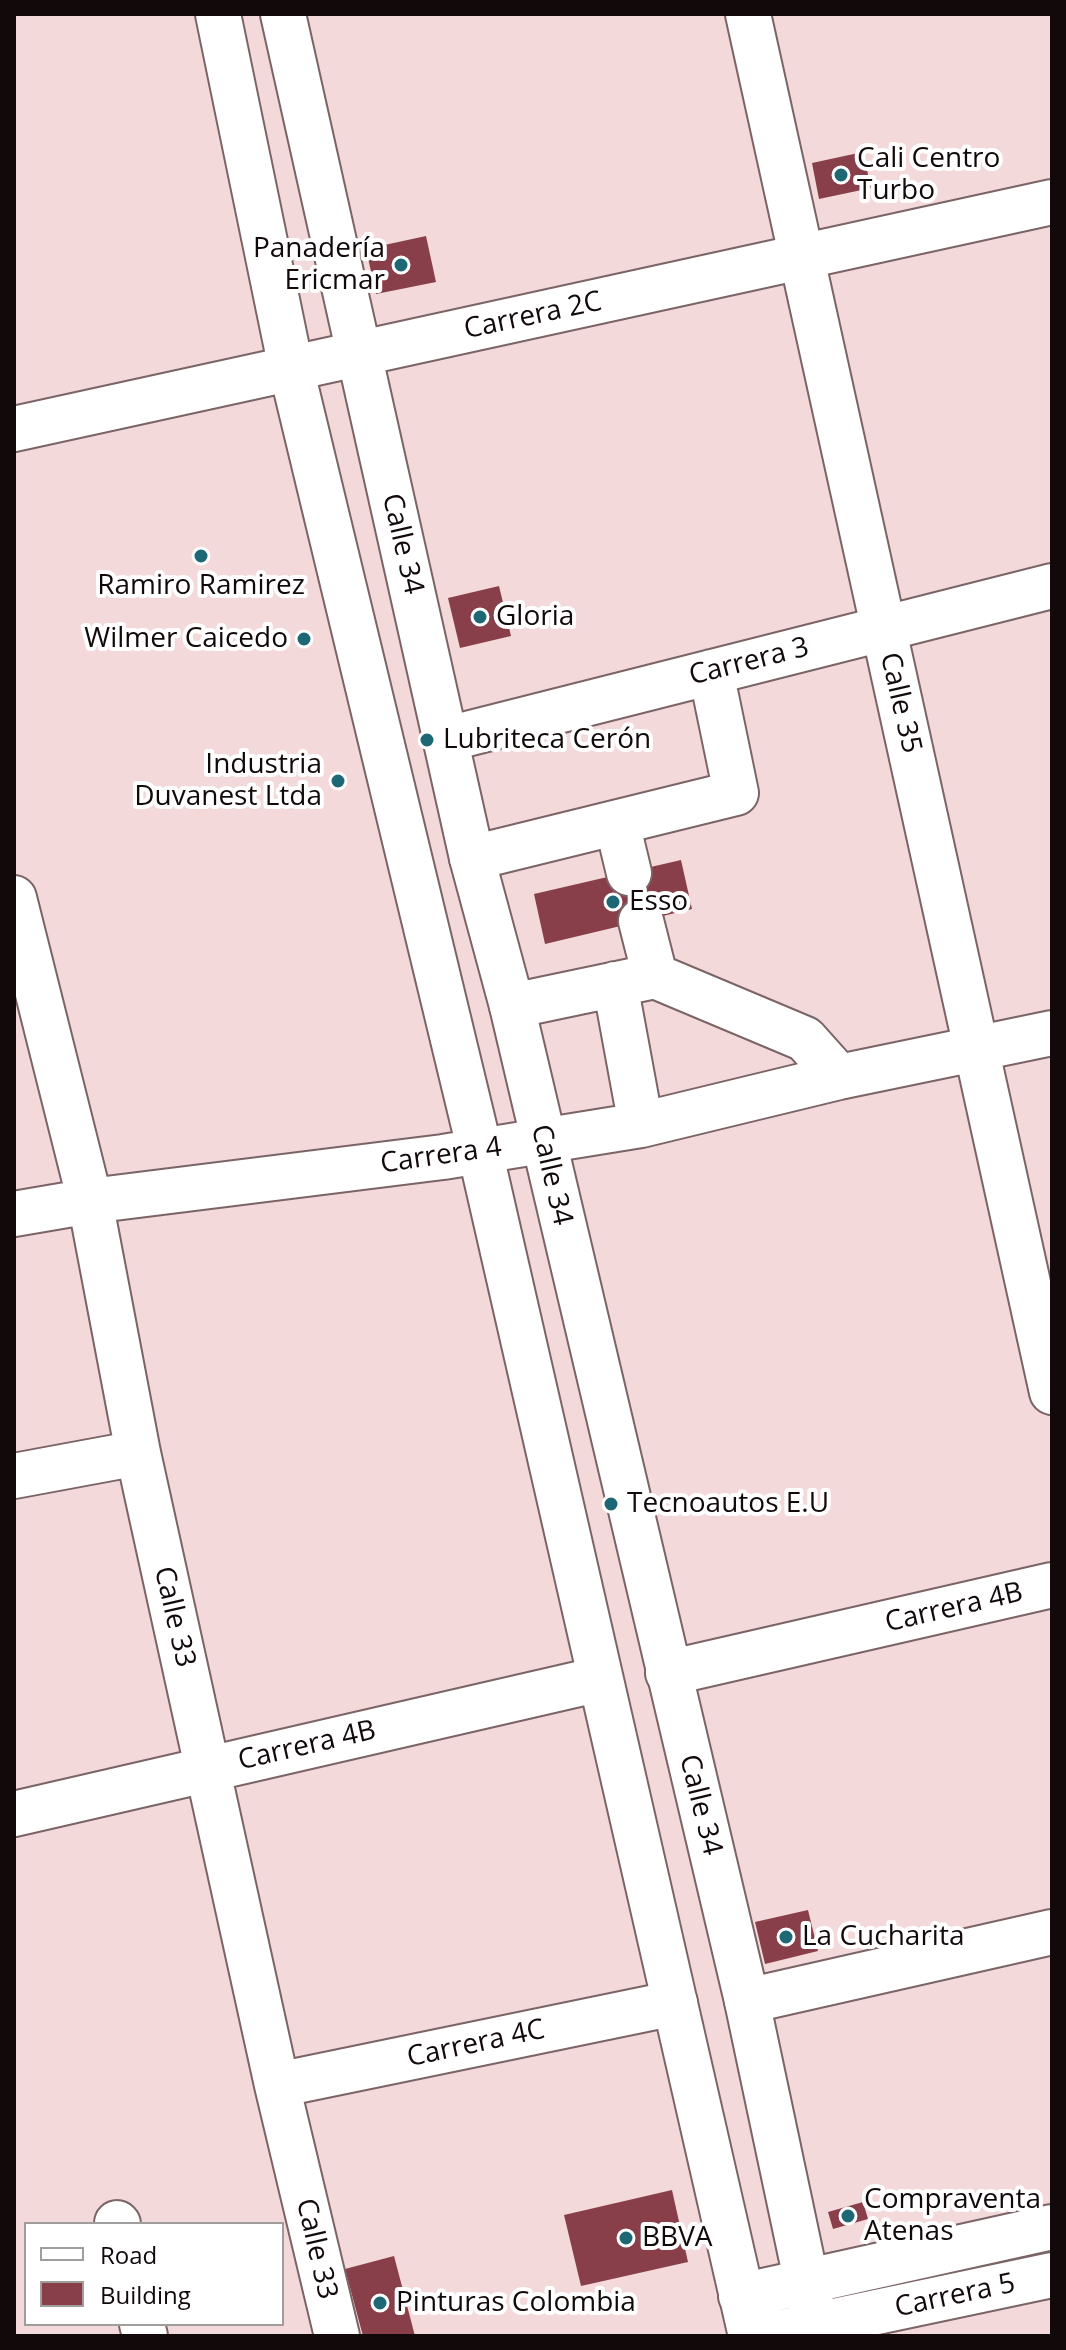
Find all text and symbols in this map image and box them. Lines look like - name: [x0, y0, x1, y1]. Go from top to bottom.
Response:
- place label: Cali Centro Turbo: [857, 142, 1000, 208]
- marker: Cali Centro Turbo: [832, 166, 850, 184]
- place label: Panadería Ericmar: [253, 232, 385, 298]
- marker: Panadería Ericmar: [392, 256, 410, 274]
- street label: Carrera 2C: [461, 285, 605, 347]
- street label: Calle 34: [374, 490, 430, 598]
- marker: Ramiro Ramirez: [192, 547, 210, 565]
- place label: Ramiro Ramirez: [97, 569, 305, 603]
- place label: Gloria: [496, 600, 574, 634]
- marker: Gloria: [471, 608, 489, 626]
- place label: Wilmer Caicedo: [84, 622, 288, 656]
- marker: Wilmer Caicedo: [295, 630, 313, 648]
- street label: Carrera 3: [686, 631, 812, 693]
- street label: Calle 35: [872, 649, 928, 757]
- place label: Lubriteca Cerón: [443, 723, 651, 757]
- marker: Lubriteca Cerón: [418, 731, 436, 749]
- place label: Industria Duvanest Ltda: [134, 748, 322, 814]
- marker: Industria Duvanest Ltda: [329, 772, 347, 790]
- place label: Esso: [629, 885, 688, 919]
- marker: Esso: [604, 893, 622, 911]
- street label: Calle 34: [523, 1121, 579, 1229]
- street label: Carrera 4: [378, 1131, 504, 1181]
- place label: Tecnoautos E.U: [627, 1487, 829, 1521]
- marker: Tecnoautos E.U: [602, 1495, 620, 1513]
- street label: Calle 33: [146, 1563, 202, 1671]
- street label: Carrera 4B: [882, 1576, 1026, 1640]
- street label: Carrera 4B: [235, 1714, 379, 1778]
- street label: Calle 34: [671, 1751, 729, 1859]
- place label: La Cucharita: [802, 1920, 964, 1954]
- marker: La Cucharita: [777, 1928, 795, 1946]
- street label: Carrera 4C: [404, 2013, 548, 2075]
- place label: Compraventa Atenas: [864, 2183, 1041, 2249]
- street label: Calle 33: [288, 2195, 344, 2303]
- marker: Compraventa Atenas: [839, 2207, 857, 2225]
- place label: BBVA: [642, 2221, 713, 2255]
- legend: [24, 2222, 284, 2326]
- marker: BBVA: [617, 2229, 635, 2247]
- text: Road: [100, 2238, 157, 2271]
- street label: Carrera 5: [892, 2267, 1018, 2325]
- text: Building: [100, 2278, 191, 2311]
- place label: Pinturas Colombia: [396, 2286, 636, 2320]
- marker: Pinturas Colombia: [371, 2294, 389, 2312]

